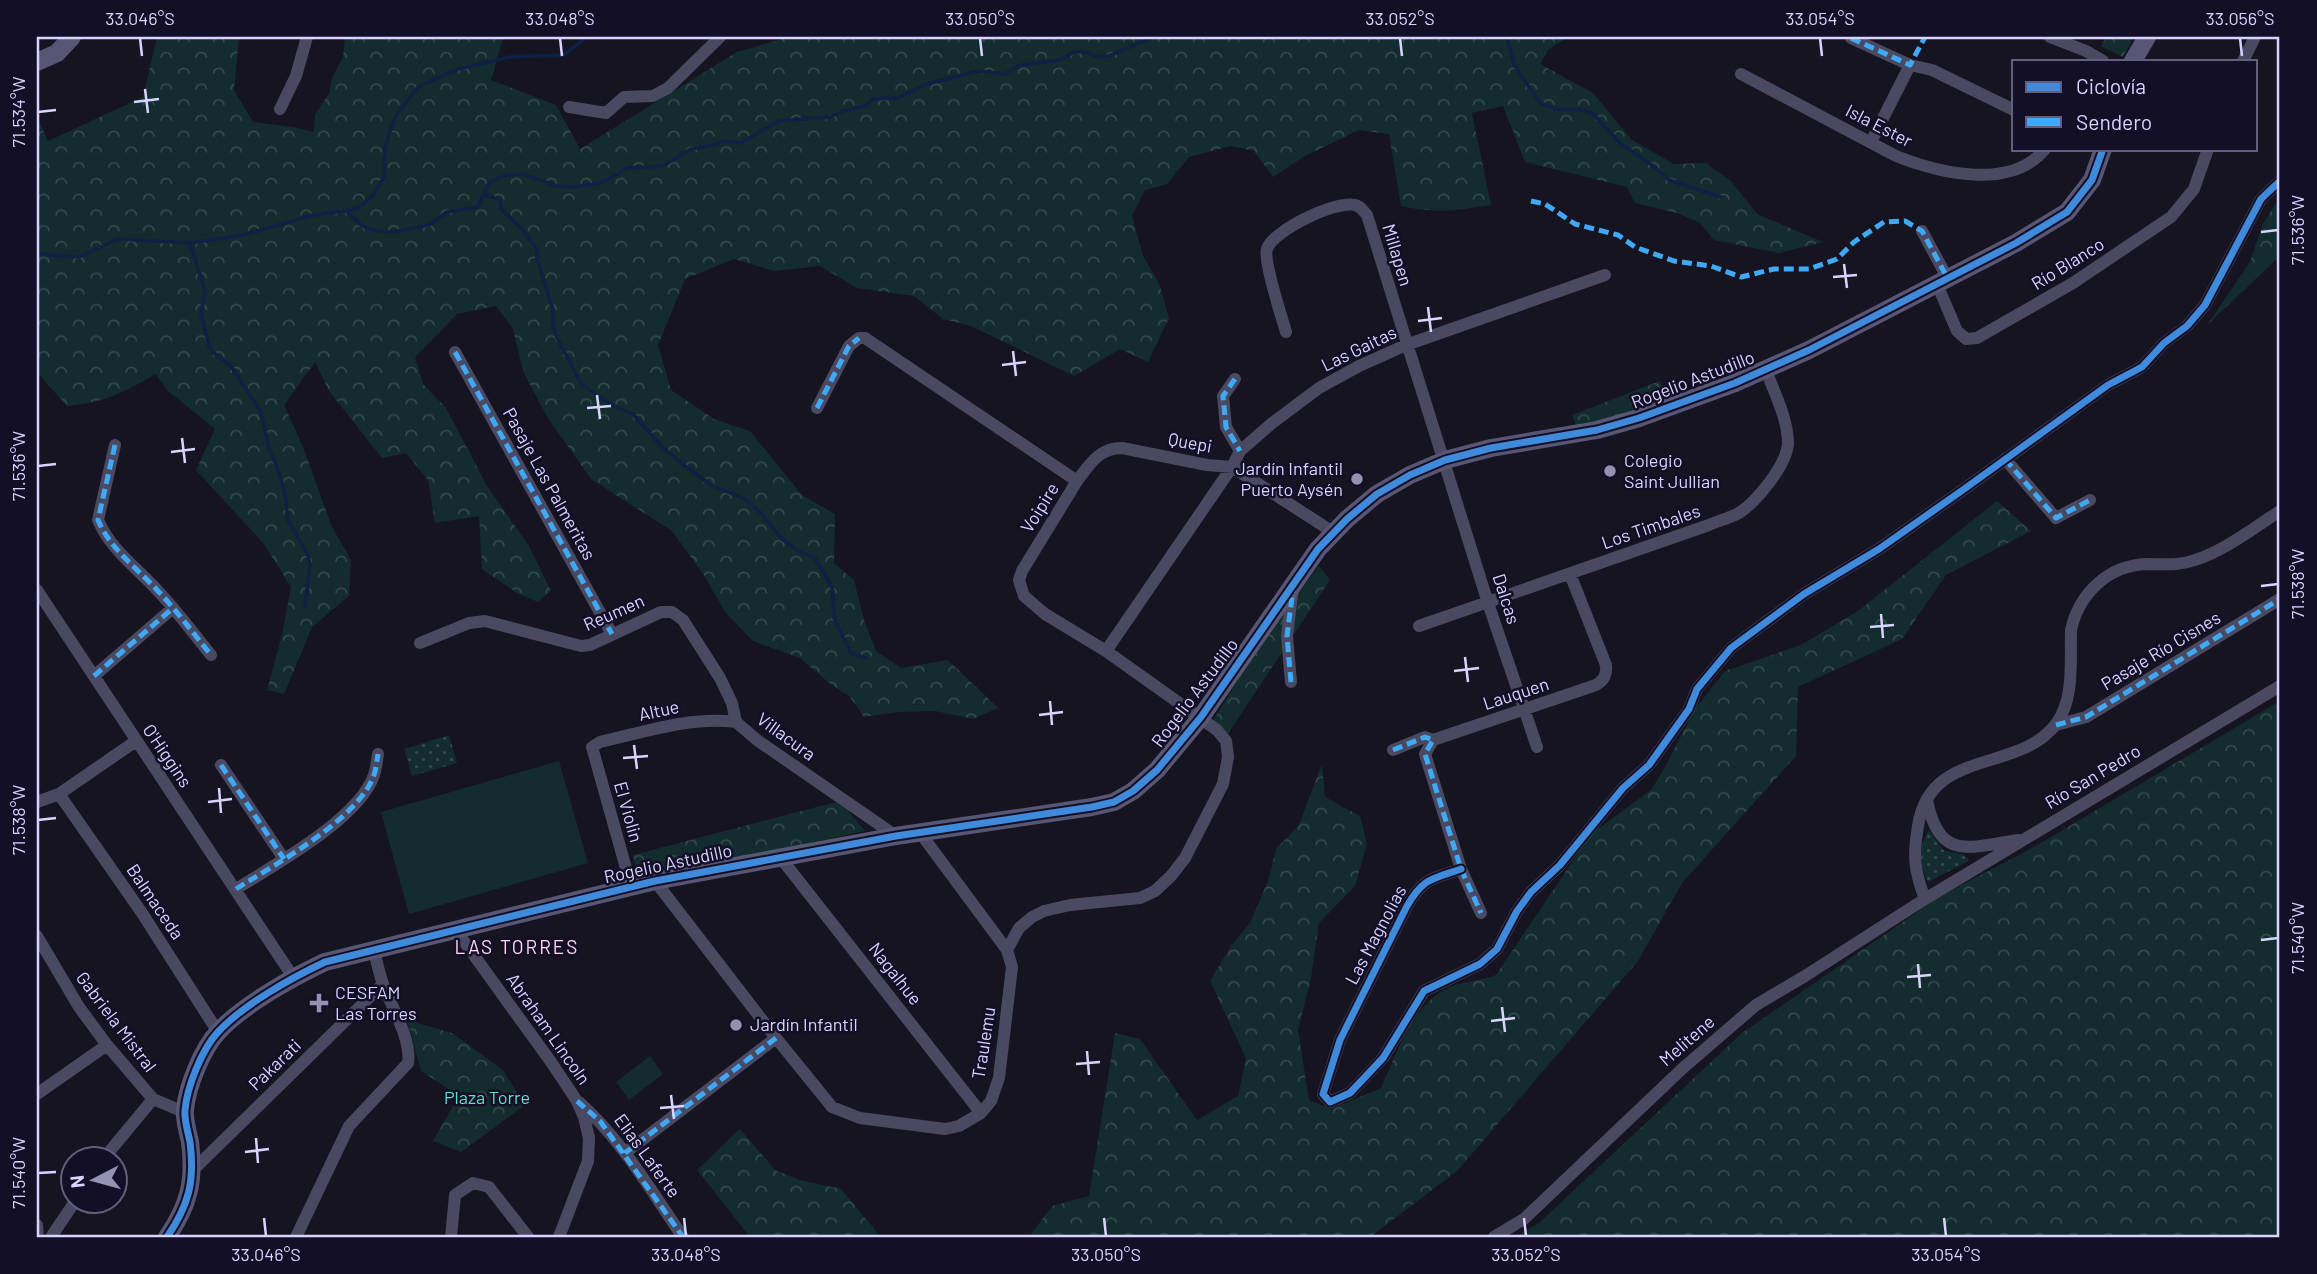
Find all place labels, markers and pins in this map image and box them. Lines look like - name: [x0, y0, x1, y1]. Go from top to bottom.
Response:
- place label: Colegio Saint Jullian: [1624, 449, 1720, 492]
- place label: Jardín Infantil Puerto Aysén: [1235, 457, 1343, 500]
- marker: Colegio Saint Jullian: [1602, 463, 1618, 479]
- marker: Jardín Infantil Puerto Aysén: [1349, 471, 1365, 487]
- place label: CESFAM Las Torres: [335, 981, 417, 1024]
- marker: CESFAM Las Torres: [309, 993, 329, 1013]
- place label: Jardín Infantil: [750, 1013, 858, 1035]
- marker: Jardín Infantil: [728, 1017, 744, 1033]

